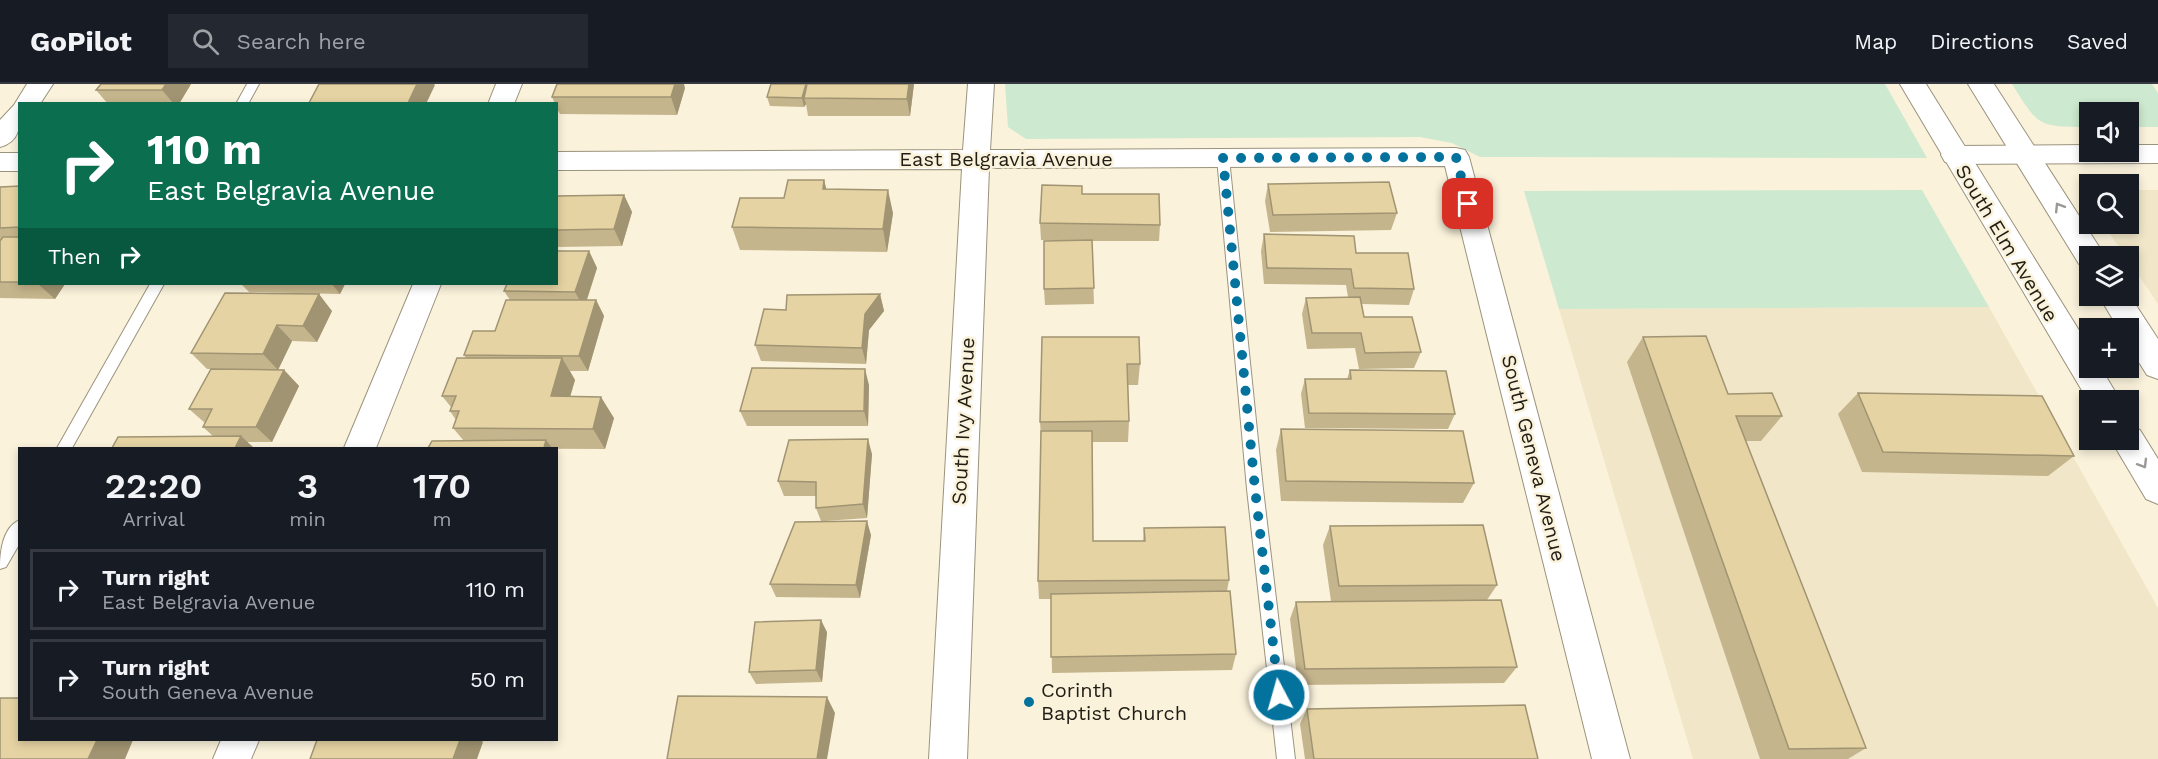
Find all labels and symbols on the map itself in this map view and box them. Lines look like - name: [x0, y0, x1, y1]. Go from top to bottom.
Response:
- street label: East Belgravia Avenue: [899, 147, 1113, 171]
- street label: South Elm Avenue: [1951, 160, 2063, 326]
- pin: [1442, 178, 1493, 229]
- one-way arrow: [2054, 203, 2066, 213]
- street label: South Ivy Avenue: [947, 337, 979, 505]
- street label: South Geneva Avenue: [1497, 352, 1571, 564]
- one-way arrow: [2135, 458, 2147, 468]
- position arrow: [1247, 663, 1311, 727]
- place label: Corinth Baptist Church: [1041, 678, 1187, 725]
- marker: Corinth Baptist Church: [1022, 695, 1036, 709]

